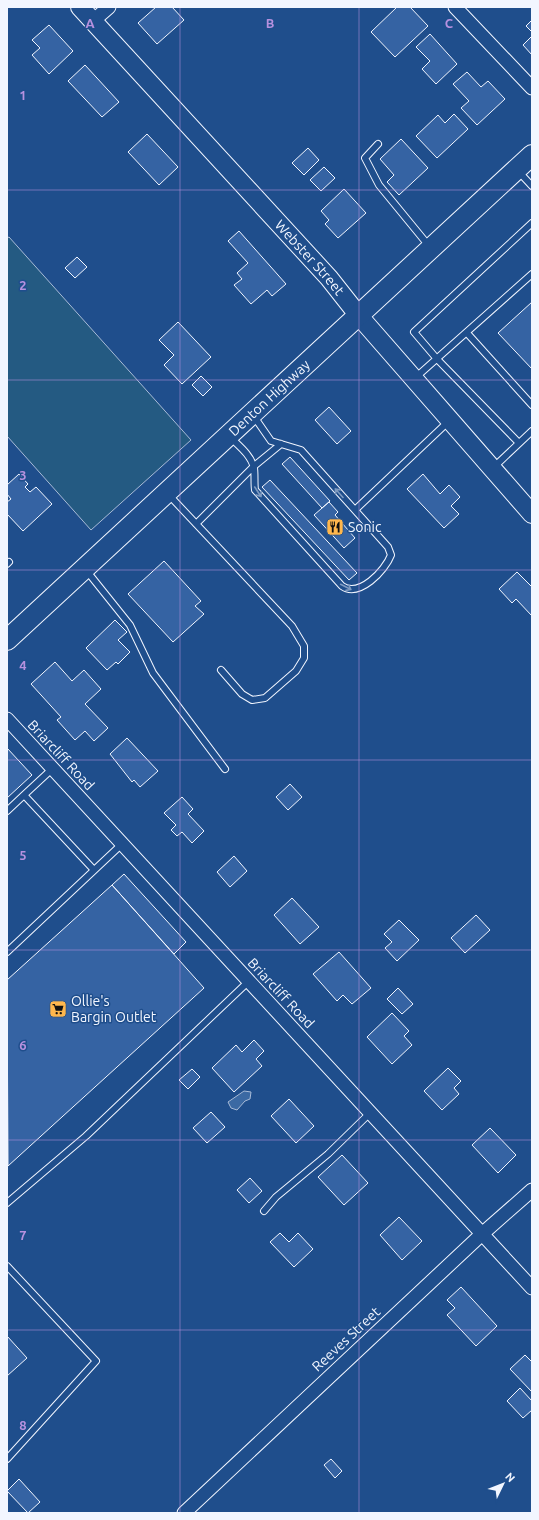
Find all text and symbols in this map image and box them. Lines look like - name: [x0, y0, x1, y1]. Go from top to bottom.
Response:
- text: A: [85, 16, 95, 30]
- text: B: [266, 16, 275, 30]
- text: C: [445, 16, 454, 30]
- text: 1: [19, 88, 27, 102]
- street label: Webster Street: [272, 217, 348, 299]
- text: 2: [19, 278, 27, 292]
- street label: Denton Highway: [225, 356, 313, 439]
- text: 3: [19, 468, 27, 482]
- one-way arrow: [254, 486, 262, 497]
- one-way arrow: [334, 488, 344, 498]
- restaurant icon: Sonic: [325, 517, 345, 537]
- place label: Sonic: [348, 519, 382, 535]
- one-way arrow: [340, 584, 352, 591]
- text: 4: [19, 658, 27, 672]
- street label: Briarcliff Road: [25, 717, 97, 793]
- text: 5: [19, 848, 27, 862]
- street label: Briarcliff Road: [245, 955, 317, 1031]
- place label: Ollie's Bargin Outlet: [71, 993, 157, 1025]
- supermarket icon: Ollie's Bargin Outlet: [48, 999, 68, 1019]
- text: 6: [19, 1038, 27, 1052]
- text: 7: [19, 1228, 27, 1242]
- street label: Reeves Street: [309, 1303, 384, 1375]
- text: 8: [19, 1418, 27, 1432]
- north arrow: [483, 1464, 523, 1504]
- text: N: [503, 1470, 518, 1484]

